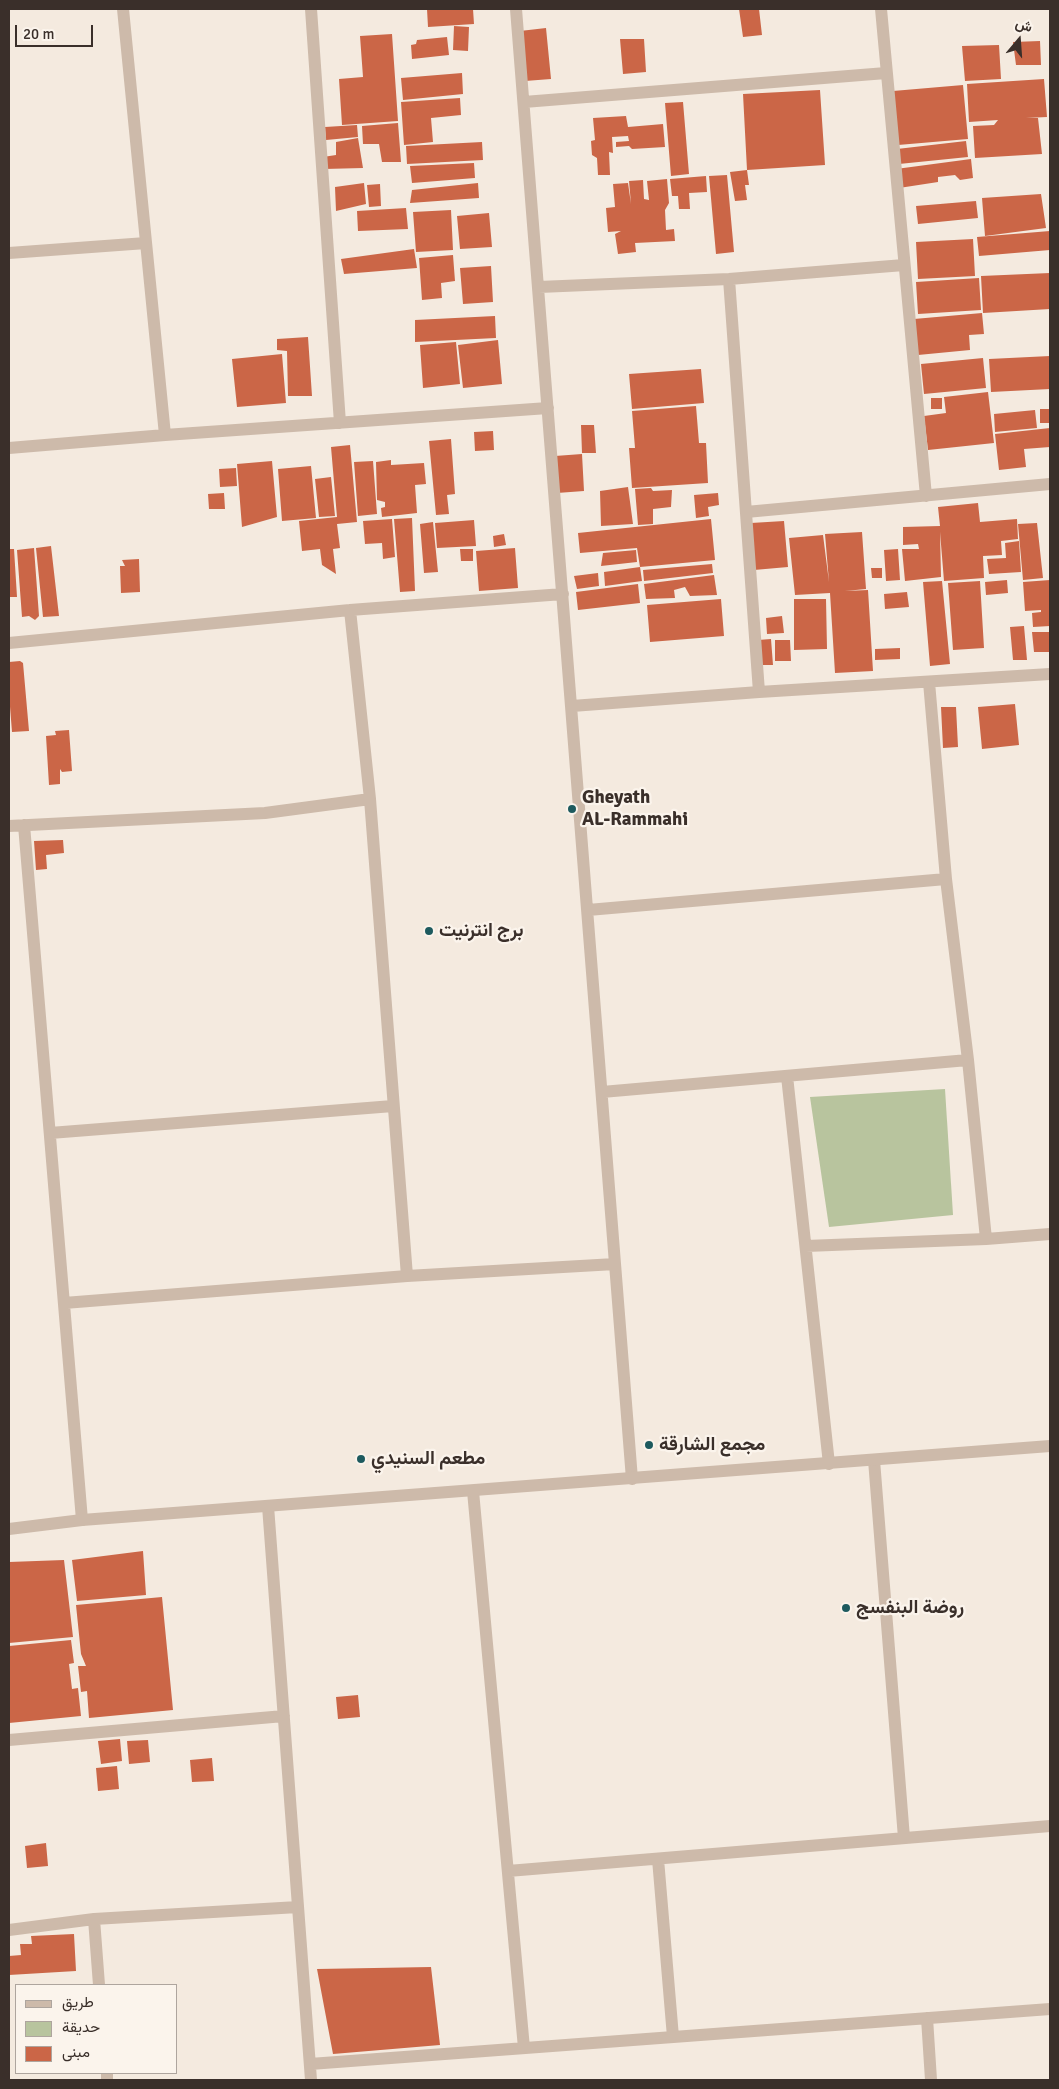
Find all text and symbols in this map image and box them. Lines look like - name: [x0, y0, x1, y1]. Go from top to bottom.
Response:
- scale bar: [18, 15, 95, 47]
- north arrow: [994, 15, 1044, 65]
- text: ش: [1013, 15, 1034, 36]
- text: 20 m: [23, 25, 54, 43]
- place label: Gheyath AL-Rammahi: [582, 787, 688, 831]
- marker: Gheyath AL-Rammahi: [566, 803, 578, 815]
- place label: برج انترنيت: [439, 920, 523, 942]
- marker: برج انترنيت: [423, 925, 435, 937]
- place label: مجمع الشارقة: [659, 1434, 765, 1456]
- marker: مجمع الشارقة: [643, 1439, 655, 1451]
- place label: مطعم السنيدي: [371, 1448, 485, 1470]
- marker: مطعم السنيدي: [355, 1453, 367, 1465]
- place label: روضة البنفسج: [856, 1597, 964, 1619]
- marker: روضة البنفسج: [840, 1602, 852, 1614]
- legend: [15, 1984, 178, 2074]
- text: طريق: [62, 1993, 94, 2011]
- text: حديقة: [62, 2018, 100, 2036]
- text: مبنى: [62, 2043, 90, 2061]

